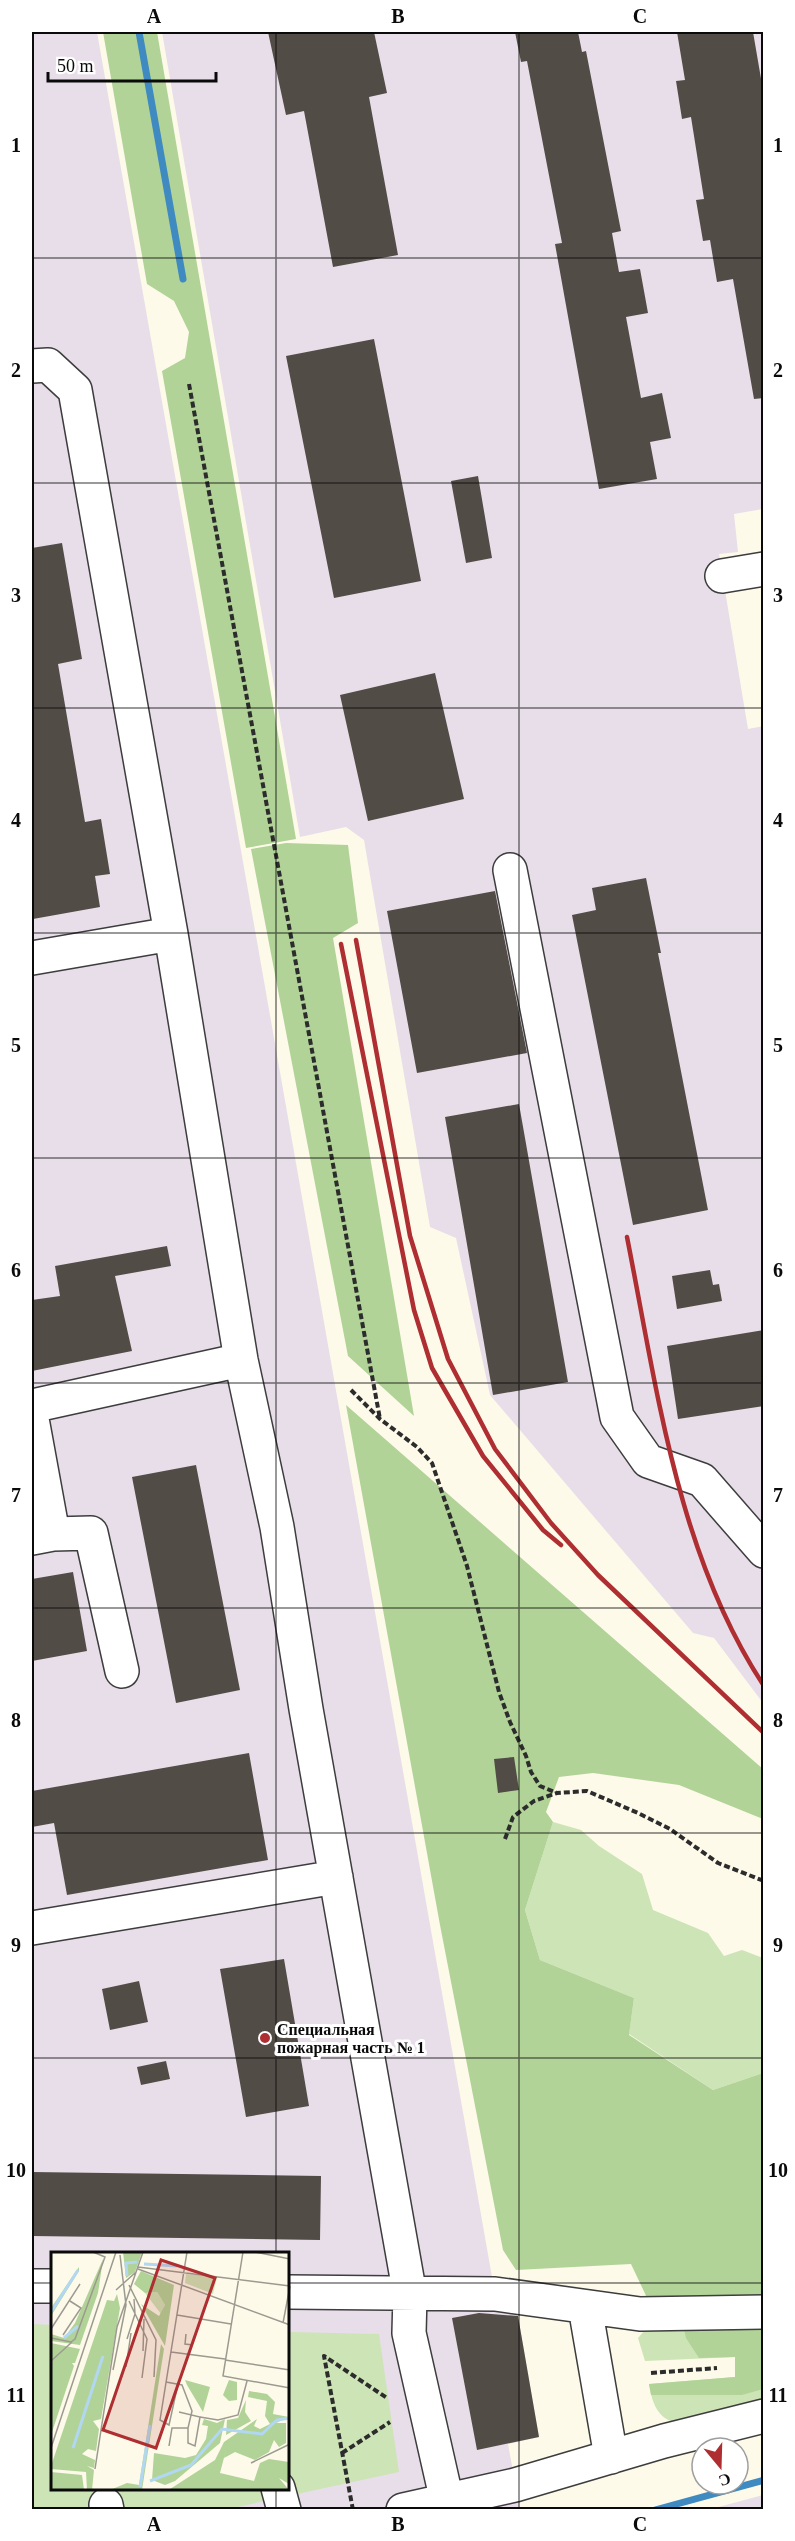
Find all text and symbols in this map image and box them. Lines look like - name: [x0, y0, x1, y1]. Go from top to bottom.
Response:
- text: A: [147, 5, 162, 27]
- text: B: [391, 5, 405, 27]
- text: C: [633, 5, 647, 27]
- scale bar: [48, 45, 216, 83]
- text: 50 m: [57, 56, 94, 76]
- text: 1: [11, 134, 21, 156]
- text: 1: [773, 134, 783, 156]
- text: 2: [11, 359, 21, 381]
- text: 2: [773, 359, 783, 381]
- text: 3: [11, 584, 21, 606]
- text: 3: [773, 584, 783, 606]
- text: 4: [11, 809, 21, 831]
- text: 4: [773, 809, 783, 831]
- text: 5: [11, 1034, 21, 1056]
- text: 5: [773, 1034, 783, 1056]
- text: 6: [11, 1259, 21, 1281]
- text: 6: [773, 1259, 783, 1281]
- text: 7: [11, 1484, 21, 1506]
- text: 7: [773, 1484, 783, 1506]
- text: 8: [11, 1709, 21, 1731]
- text: 8: [773, 1709, 783, 1731]
- text: 9: [11, 1934, 21, 1956]
- text: 9: [773, 1934, 783, 1956]
- place label: Специальная пожарная часть № 1: [277, 2021, 425, 2057]
- marker: Специальная пожарная часть № 1: [258, 2031, 272, 2045]
- text: 10: [6, 2159, 26, 2181]
- text: 10: [768, 2159, 788, 2181]
- inset map: [51, 2252, 290, 2490]
- text: 11: [7, 2384, 25, 2406]
- text: 11: [769, 2384, 787, 2406]
- north arrow: [690, 2436, 750, 2496]
- text: С: [716, 2470, 733, 2490]
- text: A: [147, 2513, 162, 2535]
- text: B: [391, 2513, 405, 2535]
- text: C: [633, 2513, 647, 2535]

